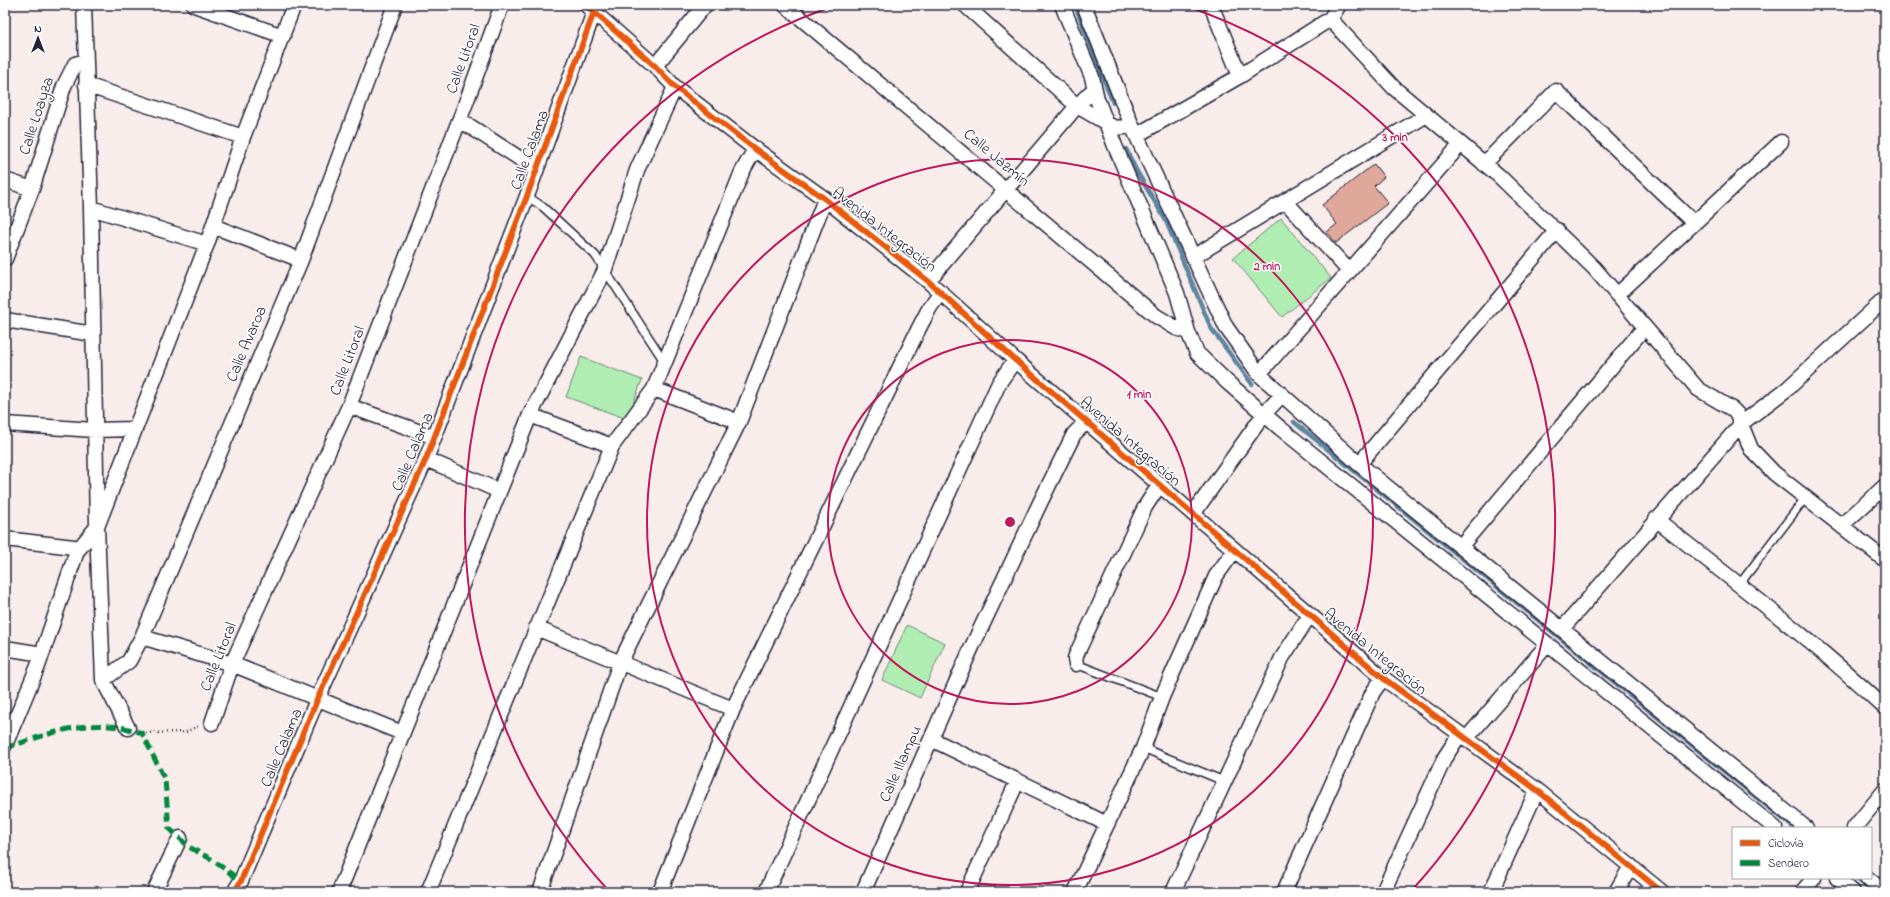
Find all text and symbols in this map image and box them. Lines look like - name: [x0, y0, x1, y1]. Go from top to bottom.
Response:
- north arrow: [18, 18, 58, 58]
- street label: Calle Litoral: [440, 20, 488, 97]
- text: N: [34, 21, 42, 37]
- street label: Calle Loayza: [13, 74, 61, 158]
- street label: Calle Calama: [504, 107, 556, 193]
- street label: Calle Jazmín: [958, 123, 1035, 193]
- text: 3 min: [1381, 129, 1408, 147]
- street label: Avenida Integración: [826, 181, 942, 279]
- text: 2 min: [1253, 258, 1280, 276]
- street label: Calle Avaroa: [220, 302, 274, 386]
- street label: Calle Litoral: [324, 322, 372, 399]
- text: 1 min: [1127, 386, 1151, 404]
- street label: Avenida Integración: [1074, 391, 1186, 493]
- street label: Calle Calama: [386, 409, 440, 495]
- centre of rings: [1003, 515, 1017, 529]
- street label: Avenida Integración: [1318, 603, 1432, 701]
- street label: Calle Litoral: [194, 618, 244, 695]
- street label: Calle Calama: [255, 705, 309, 791]
- street label: Calle Illampu: [873, 722, 929, 806]
- legend: [1732, 827, 1872, 879]
- text: Ciclovía: [1768, 835, 1804, 853]
- text: Sendero: [1768, 855, 1809, 873]

